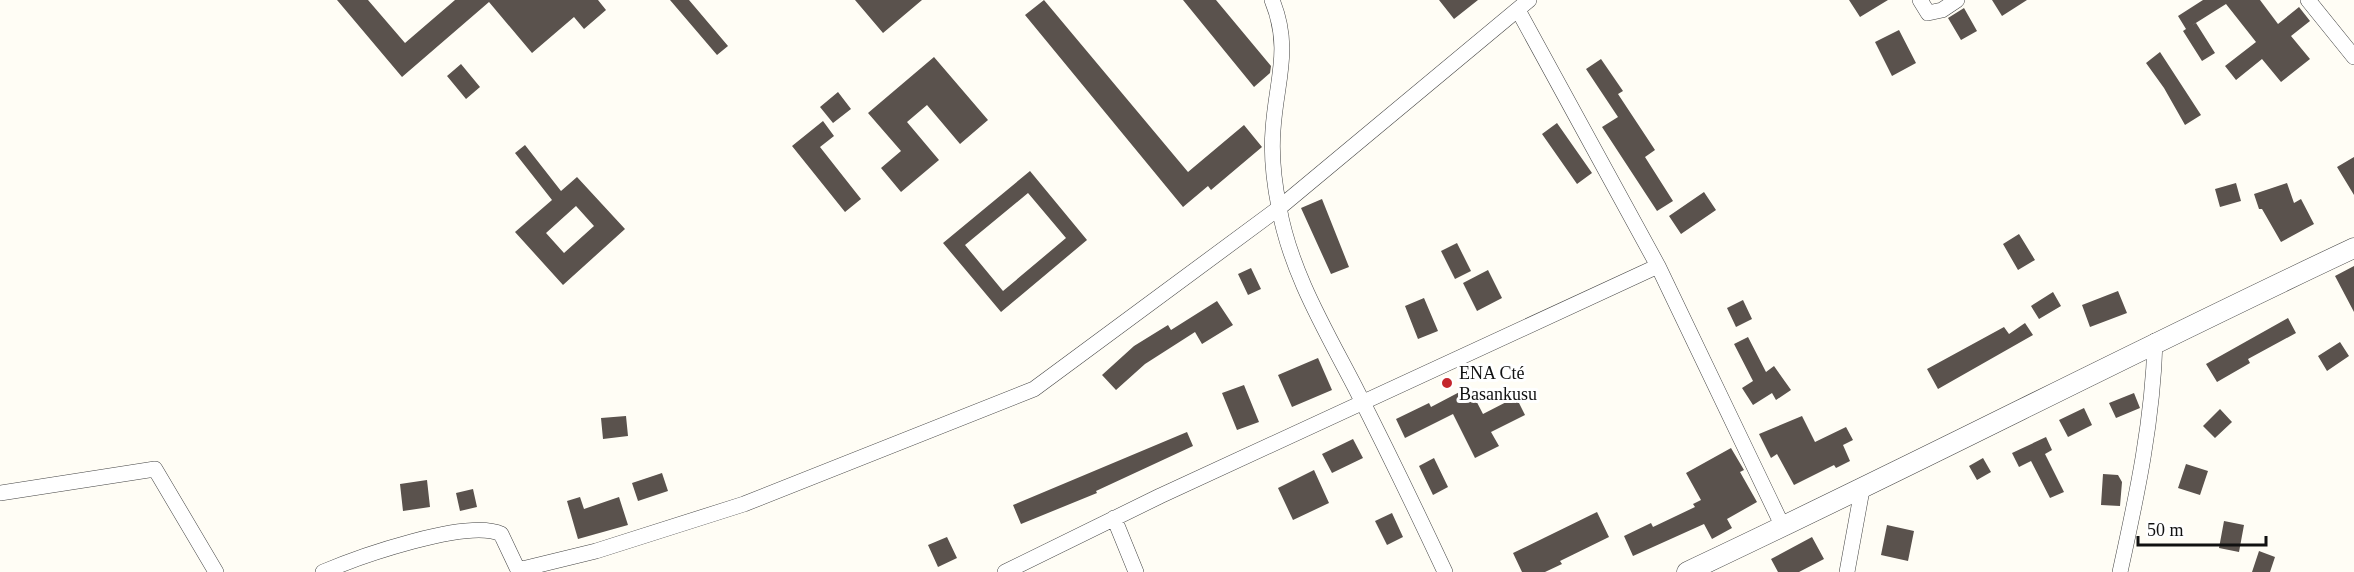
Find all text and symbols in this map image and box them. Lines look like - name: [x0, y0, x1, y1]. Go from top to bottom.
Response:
- place label: ENA Cté Basankusu: [1459, 363, 1537, 404]
- marker: ENA Cté Basankusu: [1440, 376, 1454, 390]
- scale bar: [2138, 509, 2266, 547]
- text: 50 m: [2147, 520, 2184, 540]

